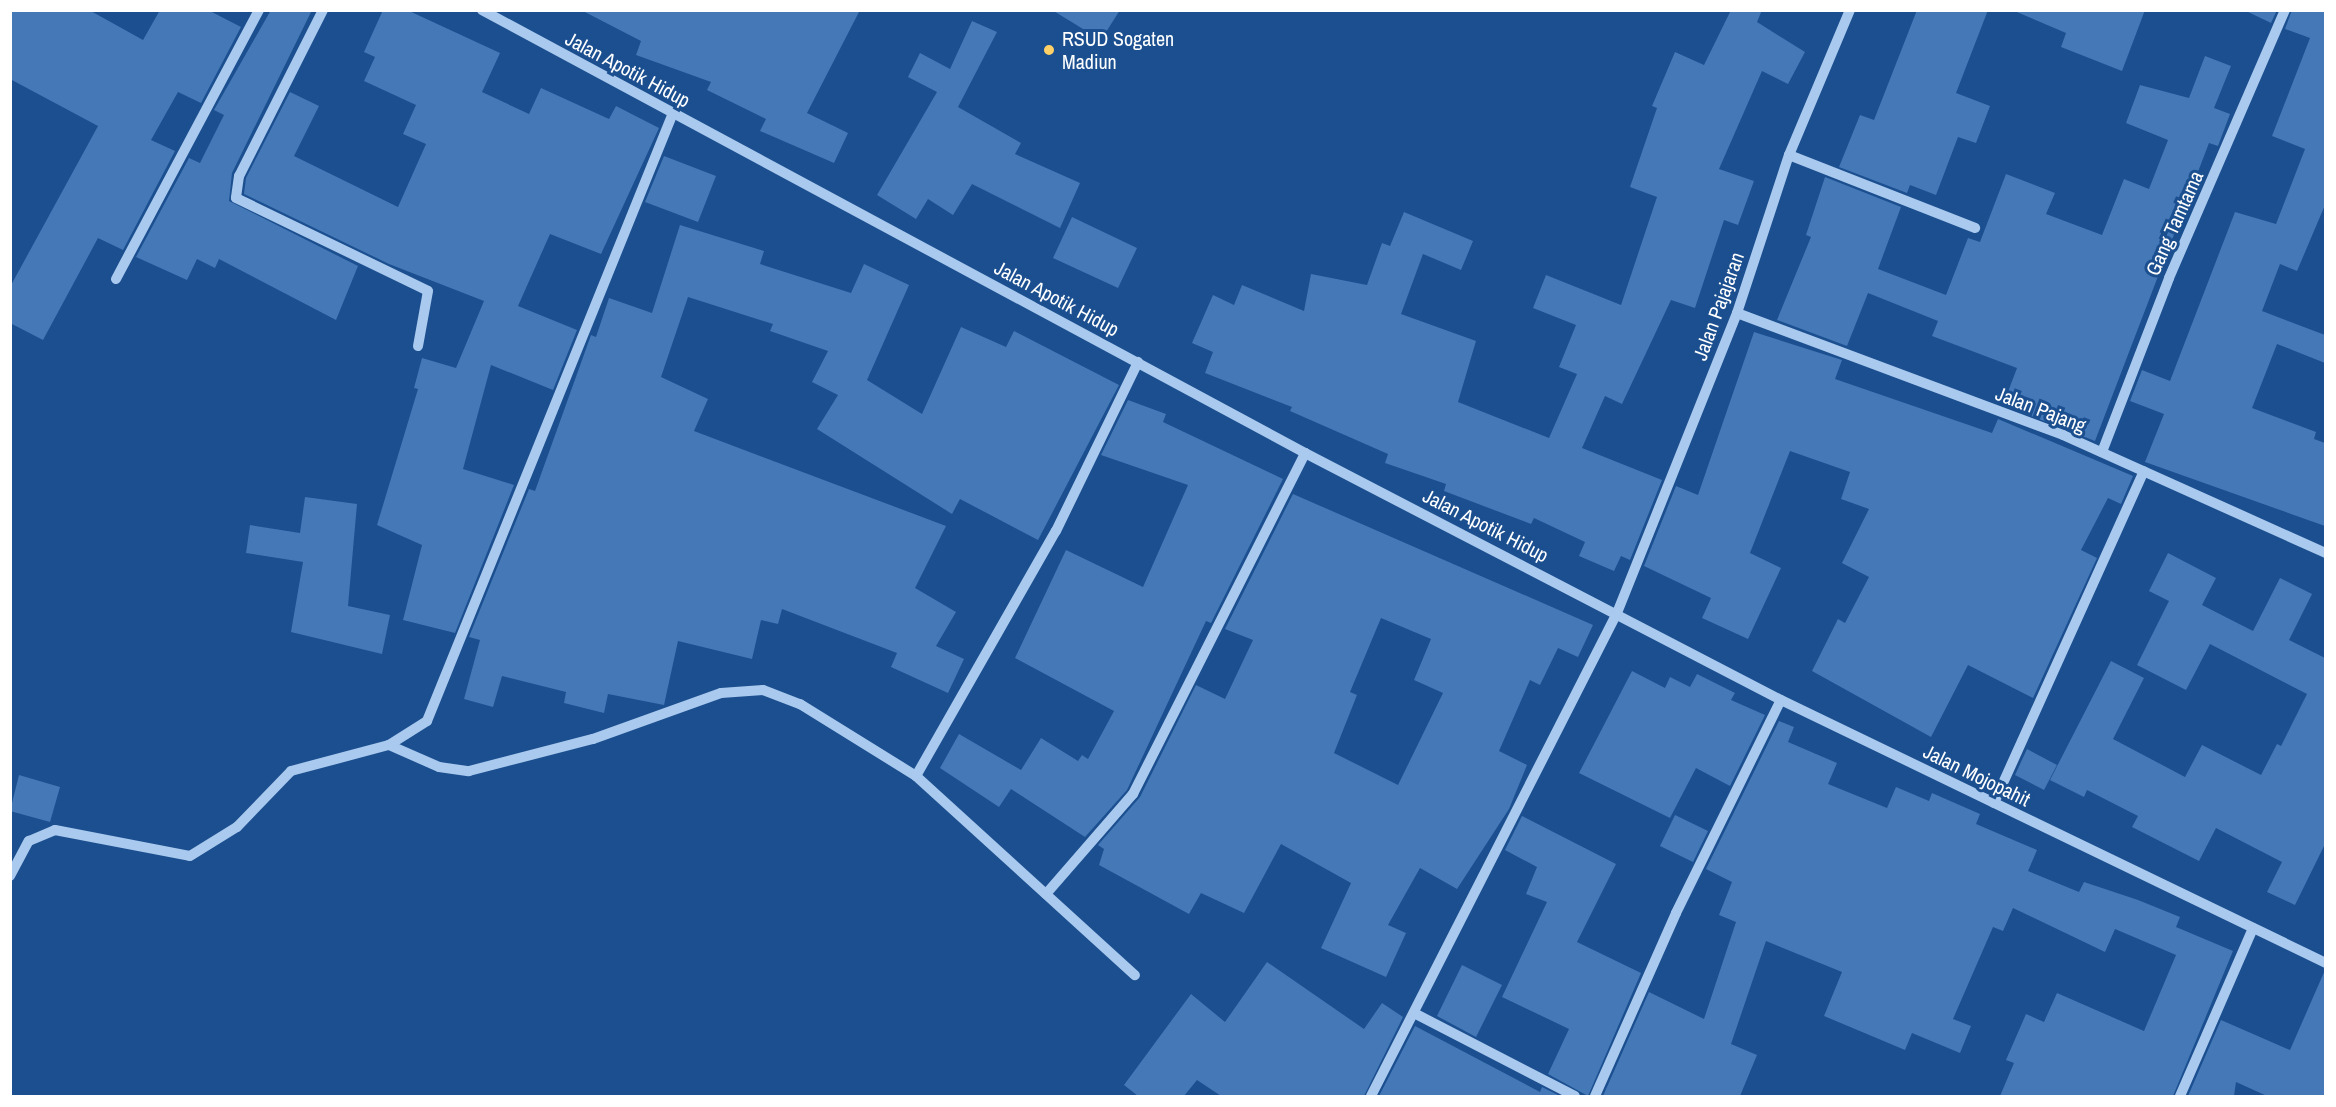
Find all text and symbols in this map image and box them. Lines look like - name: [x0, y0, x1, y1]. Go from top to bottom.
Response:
- street label: Jalan Apotik Hidup: [561, 26, 695, 112]
- place label: RSUD Sogaten Madiun: [1062, 27, 1174, 74]
- marker: RSUD Sogaten Madiun: [1040, 41, 1058, 59]
- street label: Gang Tamtama: [2140, 167, 2208, 279]
- street label: Jalan Pajajaran: [1687, 249, 1749, 363]
- street label: Jalan Apotik Hidup: [990, 255, 1124, 341]
- street label: Jalan Pajang: [1992, 381, 2090, 437]
- street label: Jalan Apotik Hidup: [1419, 483, 1553, 567]
- street label: Jalan Mojopahit: [1920, 739, 2034, 811]

